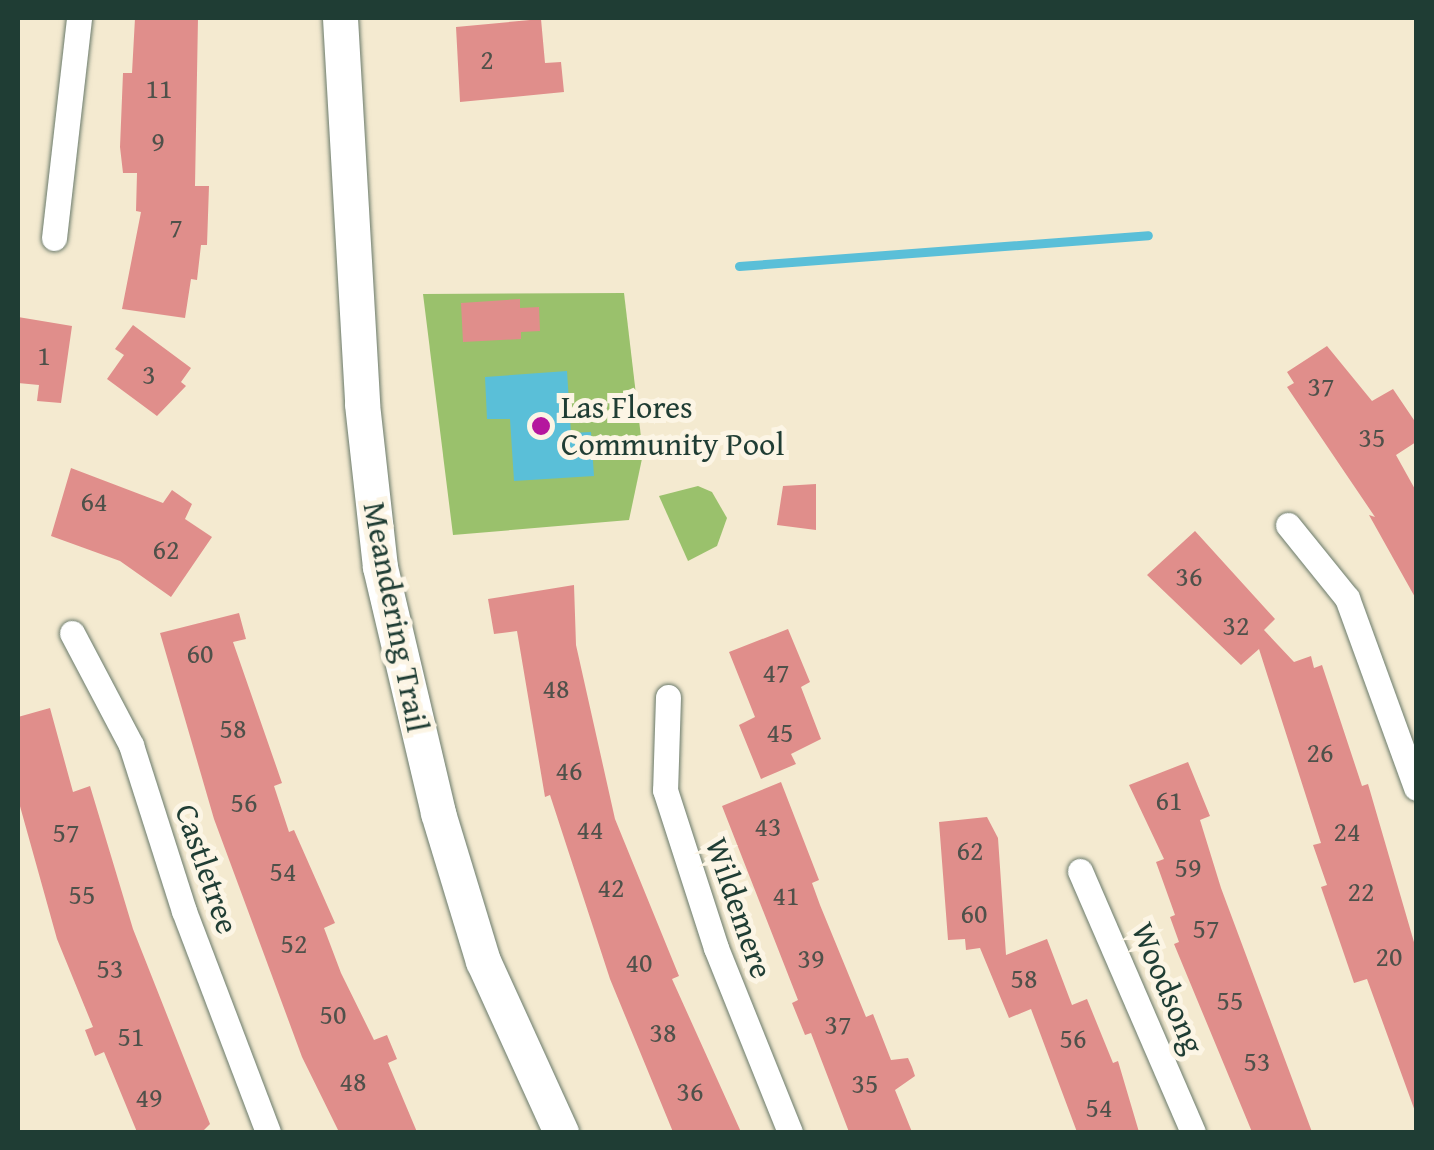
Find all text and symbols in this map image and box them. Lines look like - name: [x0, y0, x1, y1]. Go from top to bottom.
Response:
- house number: 2: [480, 42, 494, 76]
- house number: 11: [146, 71, 172, 105]
- house number: 9: [151, 124, 165, 158]
- house number: 7: [169, 210, 183, 244]
- house number: 1: [37, 338, 51, 372]
- house number: 3: [142, 357, 156, 391]
- house number: 37: [1308, 369, 1334, 403]
- place label: Las Flores Community Pool: [561, 389, 784, 464]
- marker: Las Flores Community Pool: [530, 415, 552, 437]
- house number: 35: [1359, 420, 1385, 454]
- house number: 64: [81, 484, 107, 518]
- street label: Meandering Trail: [355, 499, 437, 735]
- house number: 62: [153, 532, 179, 566]
- house number: 36: [1176, 559, 1202, 593]
- house number: 32: [1223, 608, 1249, 642]
- house number: 60: [187, 636, 213, 670]
- house number: 47: [763, 655, 789, 689]
- house number: 48: [543, 671, 569, 705]
- house number: 58: [220, 711, 246, 745]
- house number: 45: [767, 715, 793, 749]
- house number: 26: [1307, 735, 1333, 769]
- house number: 46: [556, 753, 582, 787]
- house number: 61: [1156, 783, 1182, 817]
- house number: 56: [231, 785, 257, 819]
- street label: Castletree: [167, 799, 247, 939]
- house number: 43: [755, 809, 781, 843]
- house number: 44: [577, 812, 603, 846]
- house number: 24: [1334, 814, 1360, 848]
- house number: 57: [53, 815, 79, 849]
- street label: Wildemere: [697, 833, 781, 983]
- house number: 62: [957, 833, 983, 867]
- house number: 59: [1175, 850, 1201, 884]
- house number: 54: [270, 854, 296, 888]
- house number: 42: [598, 870, 624, 904]
- house number: 22: [1348, 874, 1374, 908]
- house number: 55: [69, 877, 95, 911]
- house number: 41: [773, 878, 799, 912]
- house number: 60: [961, 896, 987, 930]
- house number: 57: [1193, 911, 1219, 945]
- street label: Woodsong: [1123, 917, 1213, 1059]
- house number: 52: [281, 926, 307, 960]
- house number: 20: [1376, 939, 1402, 973]
- house number: 39: [798, 941, 824, 975]
- house number: 40: [626, 945, 652, 979]
- house number: 53: [97, 951, 123, 985]
- house number: 58: [1011, 961, 1037, 995]
- house number: 55: [1217, 983, 1243, 1017]
- house number: 50: [320, 997, 346, 1031]
- house number: 37: [825, 1007, 851, 1041]
- house number: 38: [650, 1015, 676, 1049]
- house number: 51: [118, 1019, 144, 1053]
- house number: 56: [1060, 1021, 1086, 1055]
- house number: 53: [1244, 1044, 1270, 1078]
- house number: 48: [340, 1064, 366, 1098]
- house number: 35: [852, 1066, 878, 1100]
- house number: 36: [677, 1074, 703, 1108]
- house number: 49: [136, 1080, 162, 1114]
- house number: 54: [1086, 1090, 1112, 1124]

